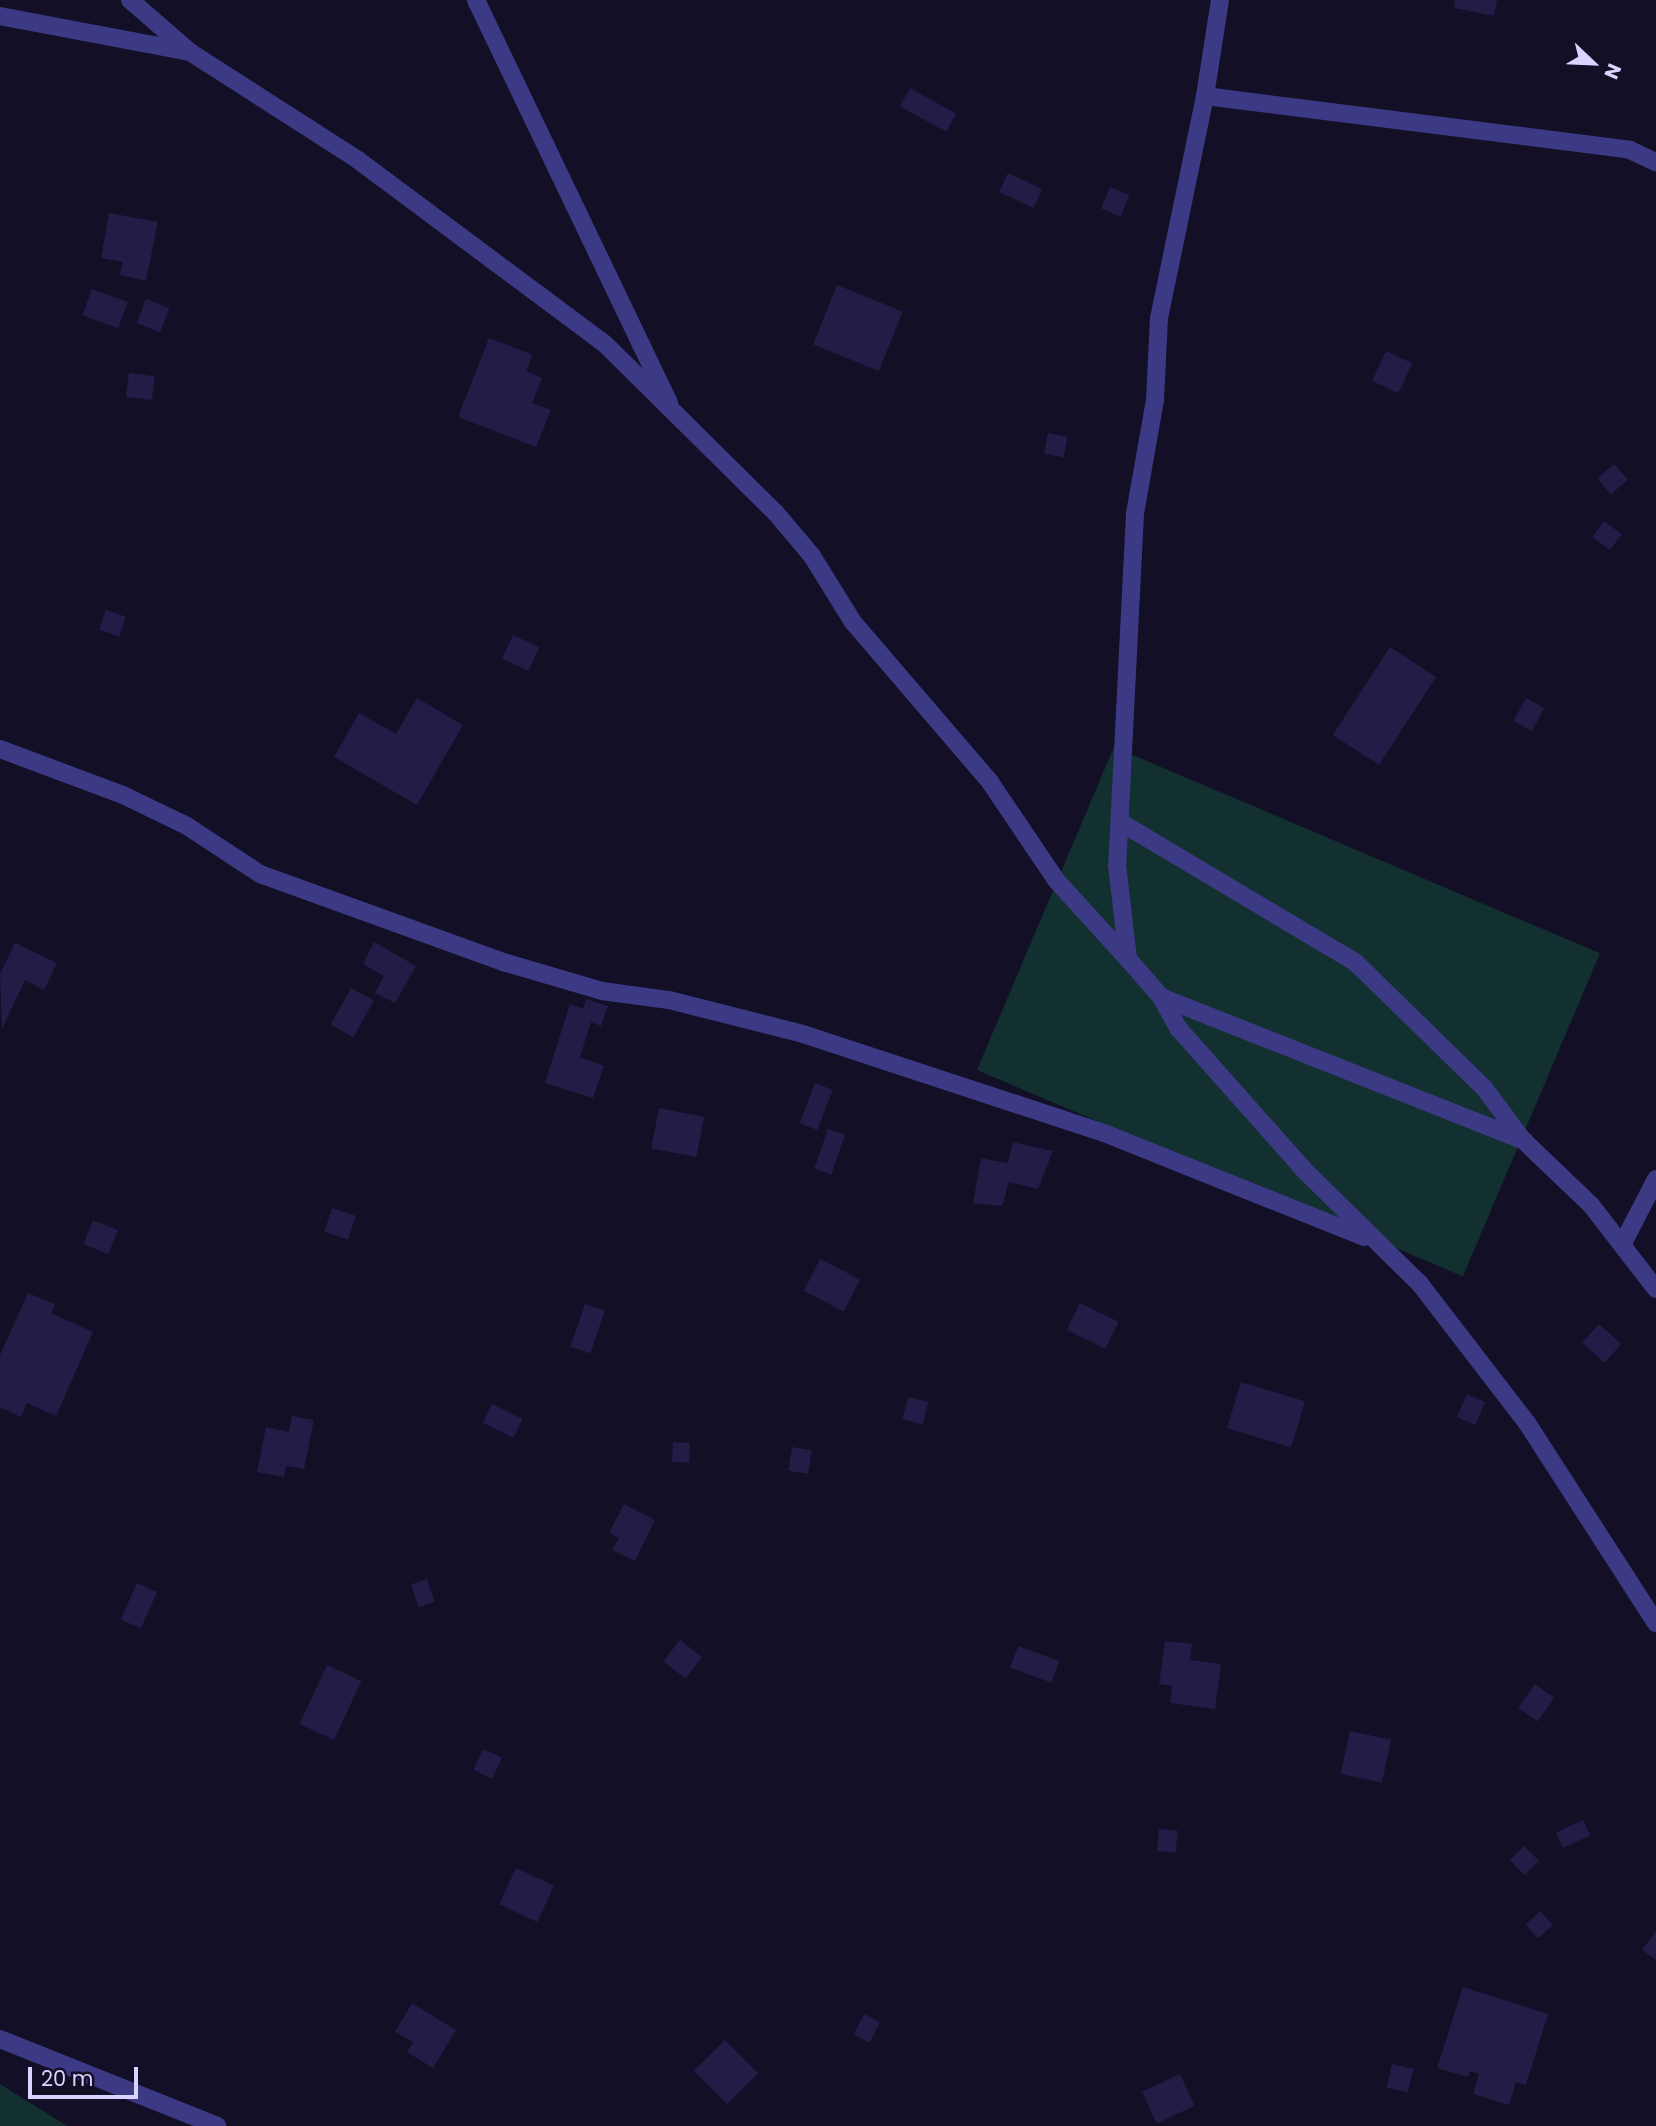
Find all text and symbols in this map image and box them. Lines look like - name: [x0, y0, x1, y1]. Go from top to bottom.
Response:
- north arrow: [1558, 28, 1628, 98]
- text: N: [1598, 60, 1628, 83]
- scale bar: [32, 2052, 142, 2096]
- text: 20 m: [41, 2064, 94, 2093]

